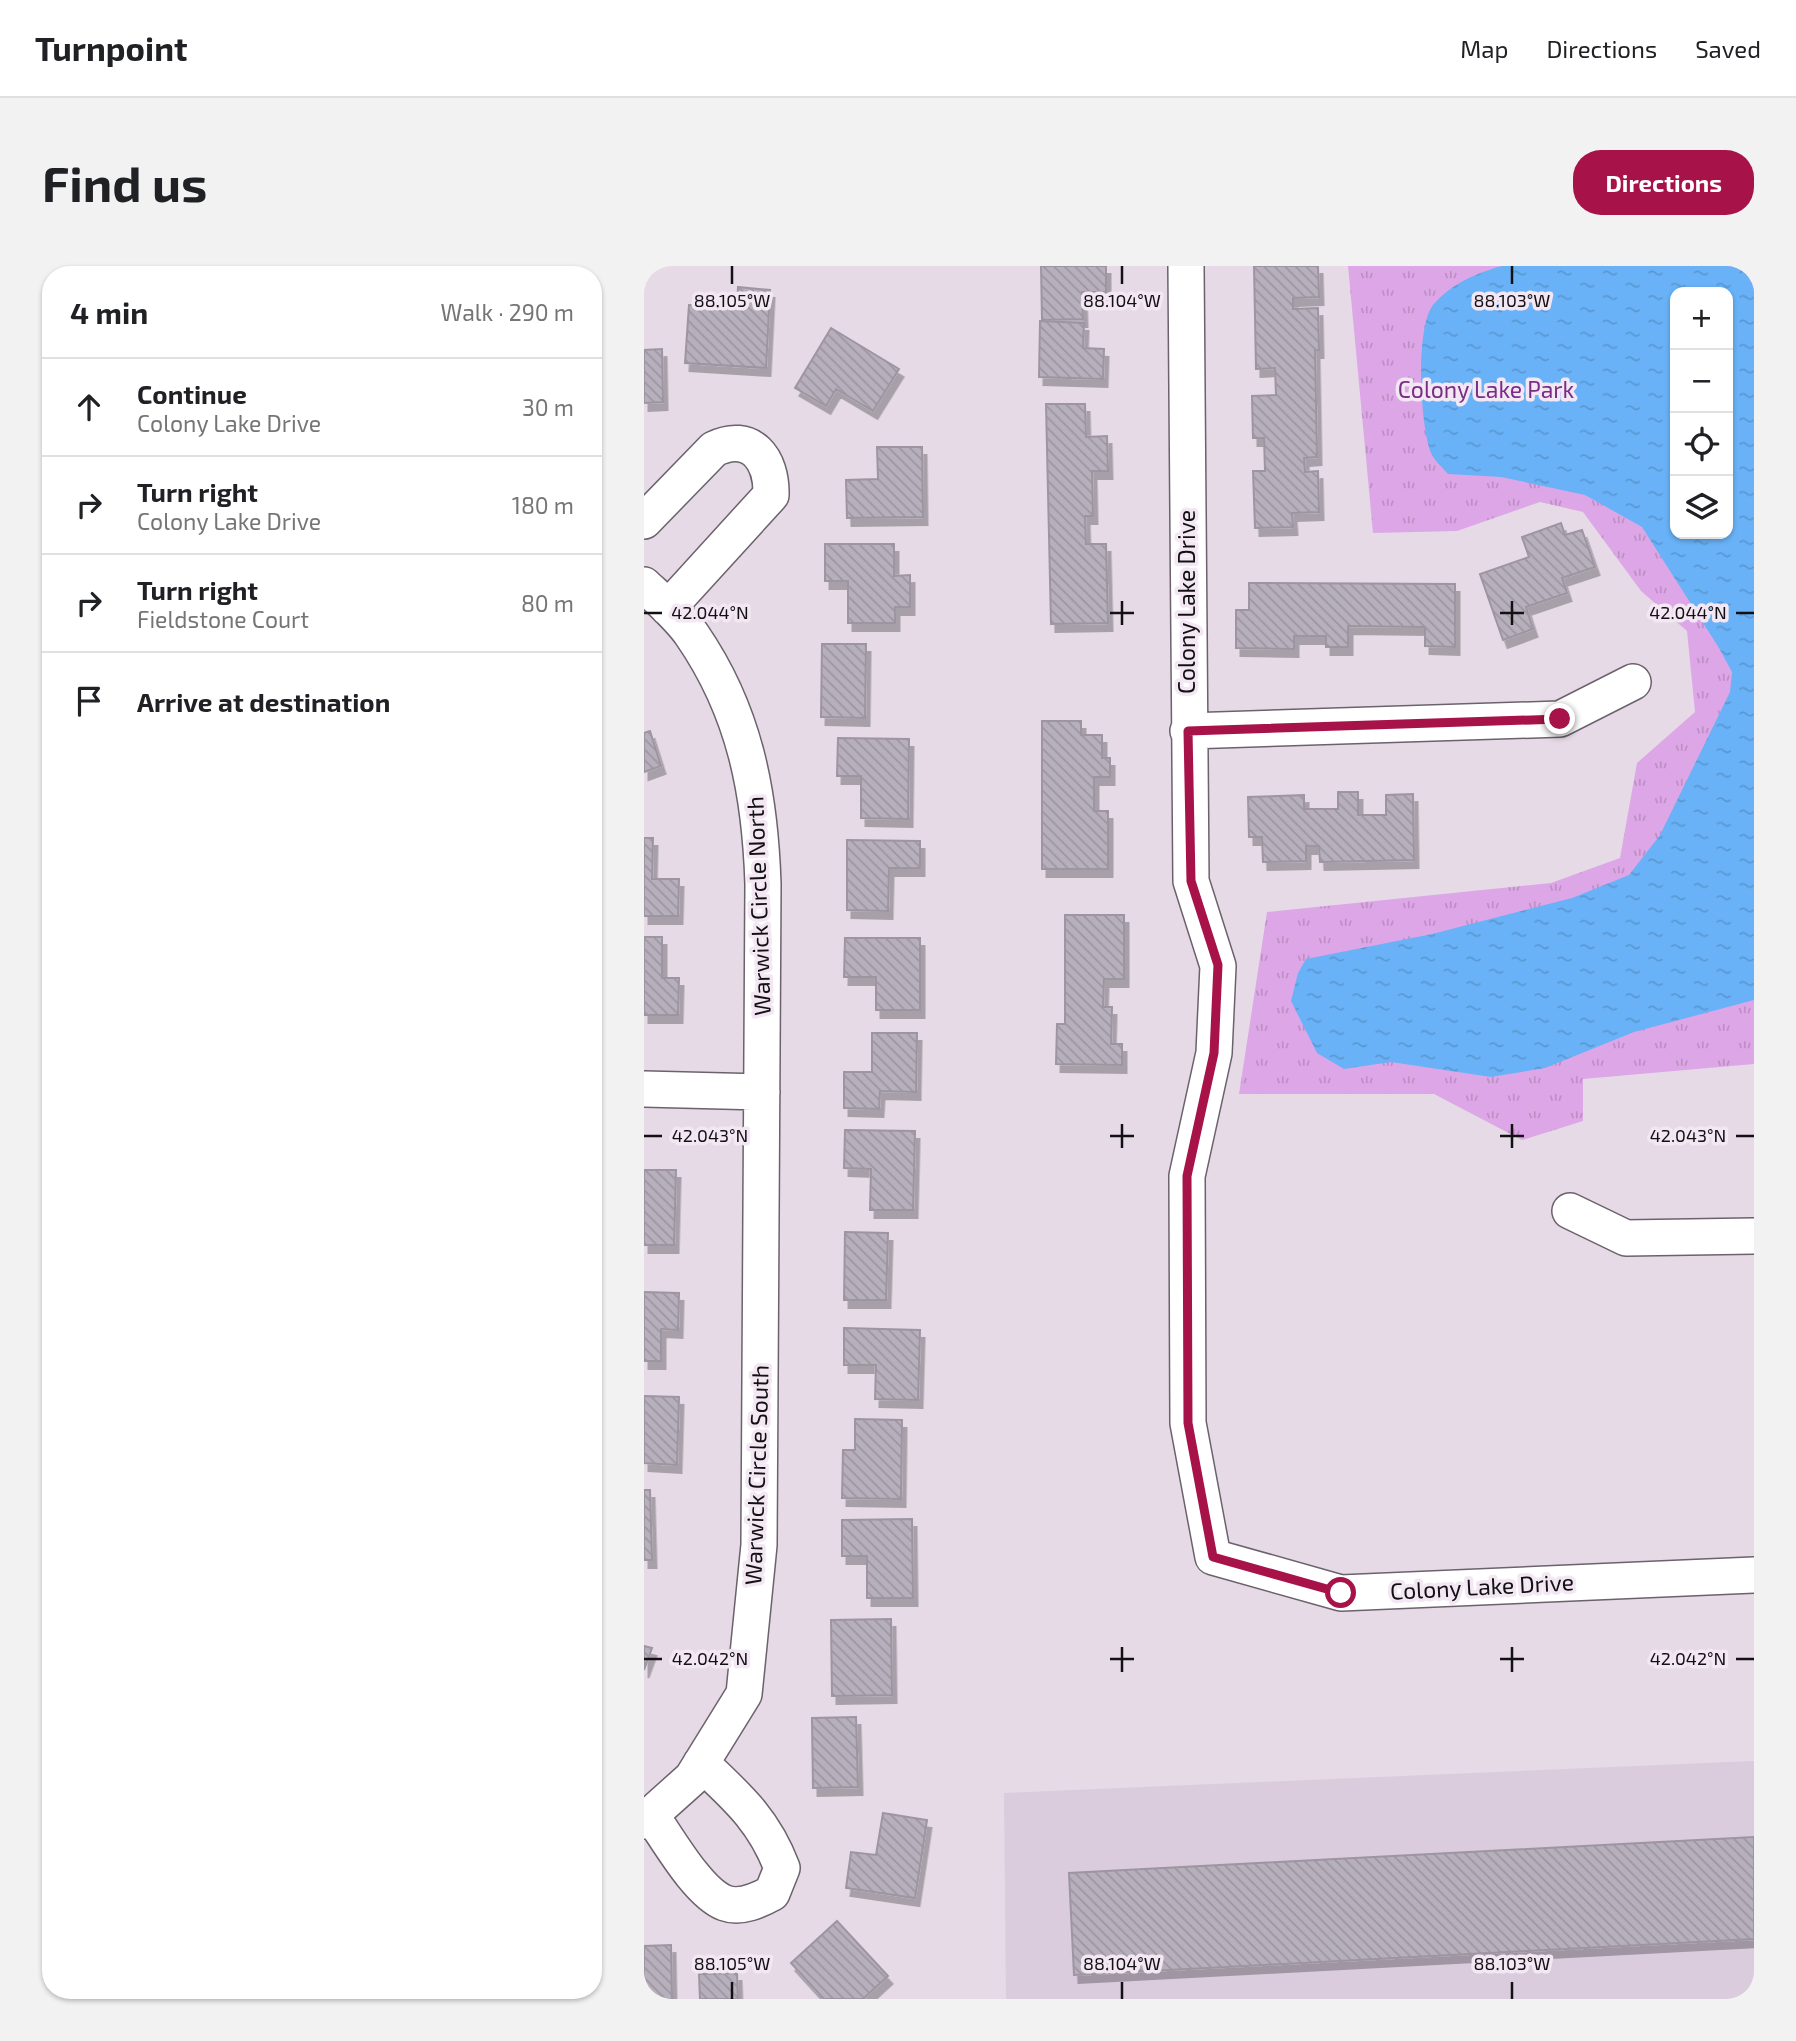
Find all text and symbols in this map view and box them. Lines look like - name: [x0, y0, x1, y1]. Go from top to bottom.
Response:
- text: Turnpoint: [35, 28, 188, 68]
- text: Map: [1460, 34, 1508, 63]
- text: Directions: [1546, 34, 1657, 63]
- text: Saved: [1695, 34, 1761, 63]
- button: Directions: [1573, 150, 1754, 215]
- text: Find us: [42, 153, 207, 212]
- map controls: [1670, 287, 1733, 539]
- button: +: [1670, 287, 1733, 350]
- text: 88.105°W: [694, 289, 770, 311]
- text: 88.104°W: [1083, 289, 1161, 311]
- text: 88.103°W: [1474, 289, 1550, 311]
- text: 4 min: [70, 294, 148, 330]
- text: Walk · 290 m: [441, 298, 574, 326]
- button: −: [1670, 350, 1733, 413]
- park label: Colony Lake Park: [1398, 375, 1575, 403]
- text: Continue: [137, 378, 247, 409]
- icon: ahead: [70, 388, 108, 426]
- text: 30 m: [522, 393, 574, 421]
- text: Colony Lake Drive: [137, 409, 321, 437]
- button: locate: [1670, 413, 1733, 476]
- text: Turn right: [137, 476, 258, 507]
- button: layers: [1670, 476, 1733, 539]
- icon: right: [70, 486, 108, 524]
- text: 180 m: [512, 491, 574, 519]
- text: Colony Lake Drive: [137, 507, 321, 535]
- street label: Colony Lake Drive: [1172, 510, 1200, 694]
- text: Turn right: [137, 574, 258, 605]
- icon: right: [70, 584, 108, 622]
- text: 80 m: [521, 589, 574, 617]
- text: 42.044°N: [671, 601, 749, 623]
- text: 42.044°N: [1649, 601, 1727, 623]
- text: Fieldstone Court: [137, 605, 309, 633]
- icon: arrive: [70, 682, 108, 720]
- text: Arrive at destination: [137, 686, 390, 717]
- route end: [1544, 703, 1575, 734]
- street label: Warwick Circle North: [740, 796, 776, 1016]
- text: 42.043°N: [672, 1124, 748, 1146]
- text: 42.043°N: [1650, 1124, 1726, 1146]
- street label: Warwick Circle South: [738, 1364, 774, 1586]
- street label: Colony Lake Drive: [1389, 1567, 1575, 1605]
- route start: [1325, 1577, 1356, 1608]
- text: 42.042°N: [672, 1647, 748, 1669]
- text: 42.042°N: [1650, 1647, 1726, 1669]
- text: 88.105°W: [694, 1952, 770, 1974]
- text: 88.104°W: [1083, 1952, 1161, 1974]
- text: 88.103°W: [1474, 1952, 1550, 1974]

